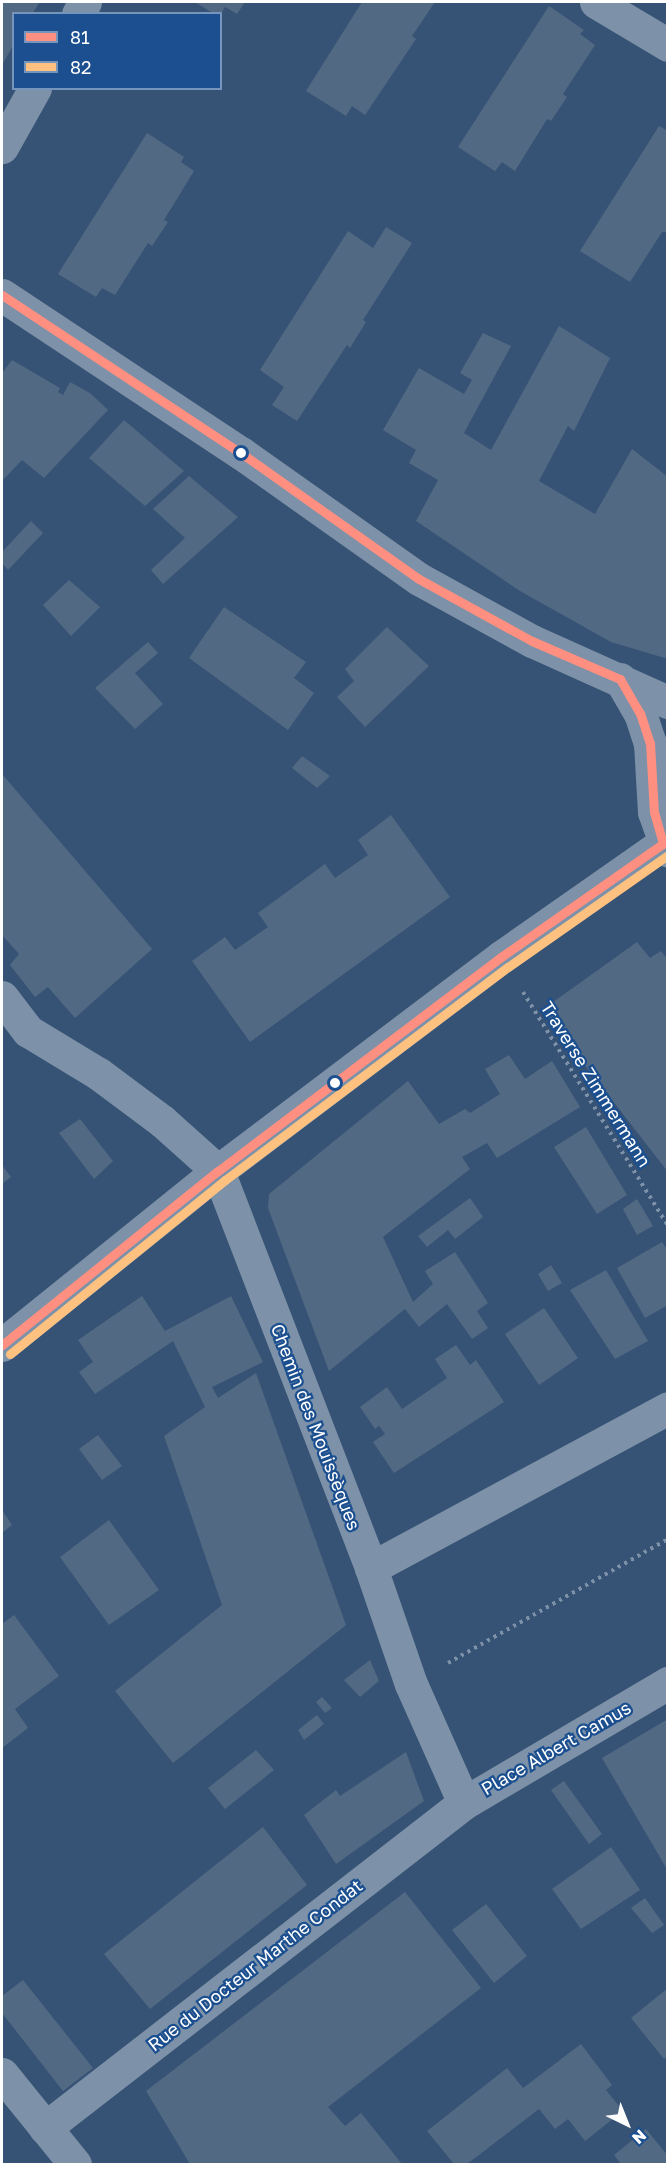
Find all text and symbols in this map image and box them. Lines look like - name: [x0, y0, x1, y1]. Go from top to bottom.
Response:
- legend: [12, 12, 222, 90]
- text: 81: [70, 26, 90, 48]
- text: 82: [70, 56, 91, 78]
- unlabelled marker: [235, 447, 247, 459]
- street label: Traverse Zimmermann: [536, 997, 656, 1171]
- unlabelled marker: [329, 1077, 341, 1089]
- street label: Chemin des Mouissèques: [267, 1321, 365, 1533]
- street label: Place Albert Camus: [477, 1696, 635, 1800]
- street label: Rue du Docteur Marthe Condat: [144, 1875, 366, 2055]
- north arrow: [597, 2094, 657, 2154]
- text: N: [628, 2126, 651, 2149]

